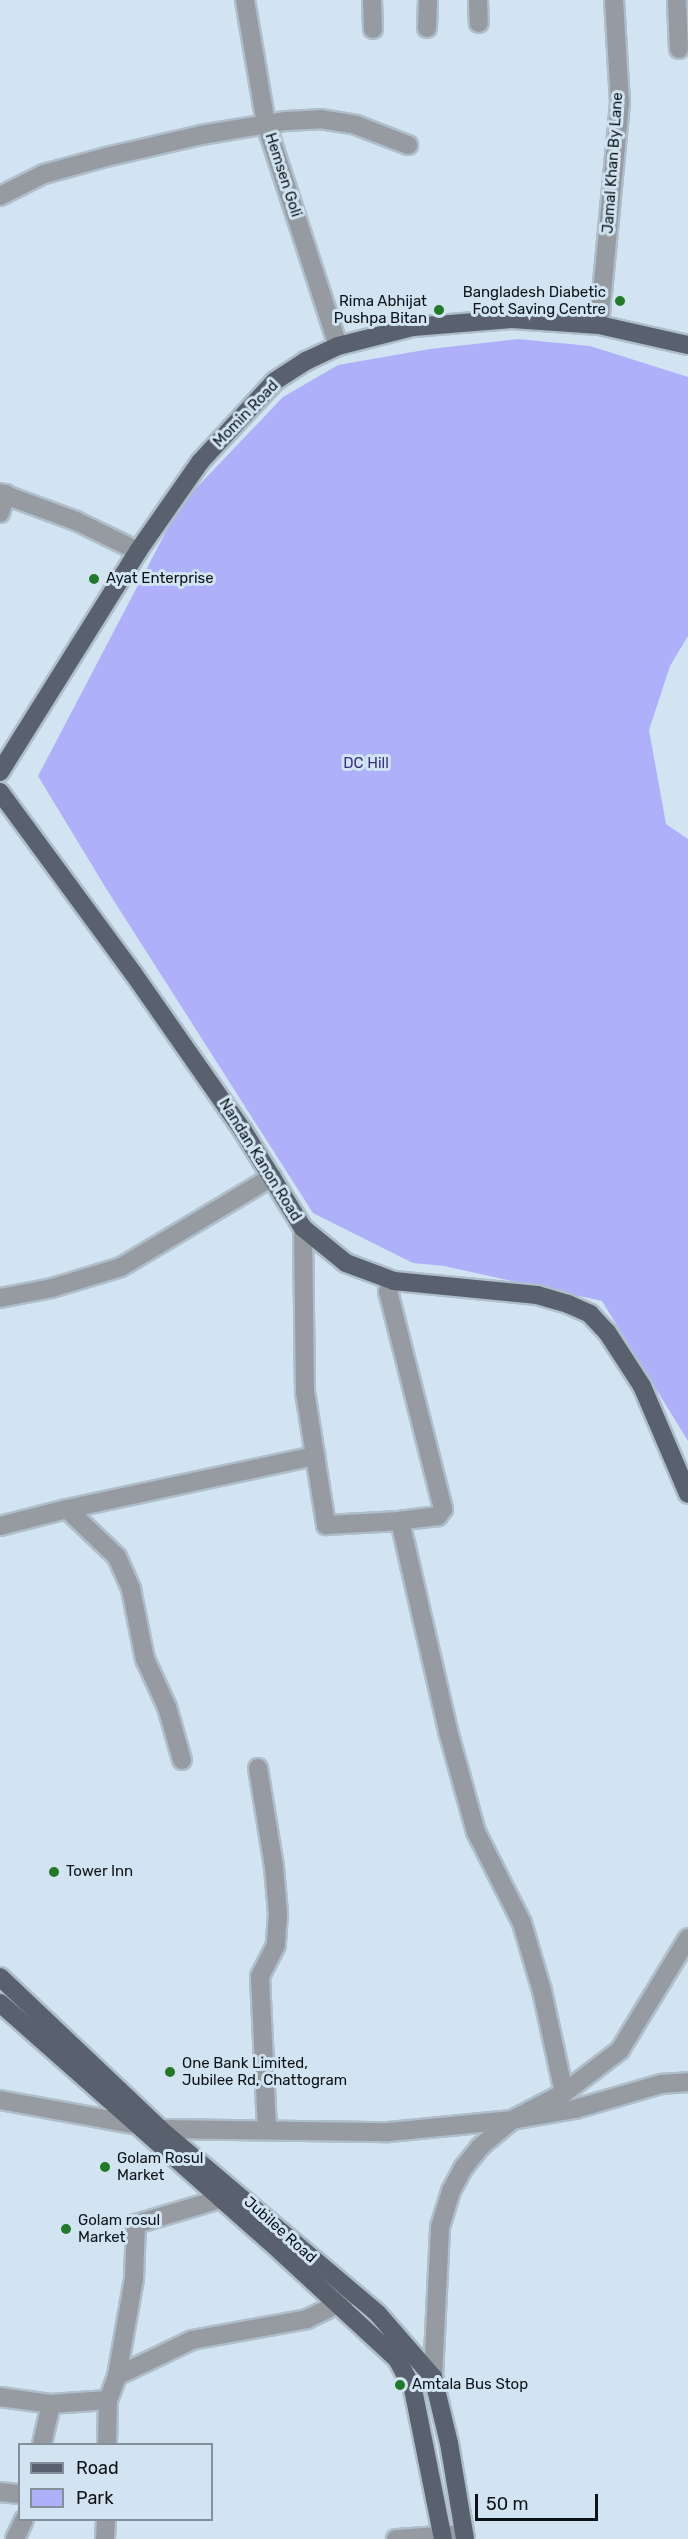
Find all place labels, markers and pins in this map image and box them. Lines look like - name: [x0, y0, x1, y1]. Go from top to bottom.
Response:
- place label: Bangladesh Diabetic Foot Saving Centre: [463, 283, 606, 318]
- place label: Rima Abhijat Pushpa Bitan: [334, 292, 427, 327]
- marker: Bangladesh Diabetic Foot Saving Centre: [611, 292, 629, 310]
- marker: Rima Abhijat Pushpa Bitan: [432, 303, 446, 317]
- place label: Ayat Enterprise: [106, 570, 214, 588]
- marker: Ayat Enterprise: [87, 572, 101, 586]
- place label: Tower Inn: [66, 1863, 134, 1881]
- marker: Tower Inn: [47, 1865, 61, 1879]
- place label: One Bank Limited, Jubilee Rd, Chattogram: [182, 2054, 347, 2089]
- marker: One Bank Limited, Jubilee Rd, Chattogram: [163, 2065, 177, 2079]
- place label: Golam Rosul Market: [117, 2149, 203, 2184]
- marker: Golam Rosul Market: [98, 2160, 112, 2174]
- place label: Golam rosul Market: [78, 2211, 160, 2246]
- marker: Golam rosul Market: [59, 2222, 73, 2236]
- place label: Amtala Bus Stop: [412, 2376, 528, 2394]
- marker: Amtala Bus Stop: [393, 2378, 407, 2392]

